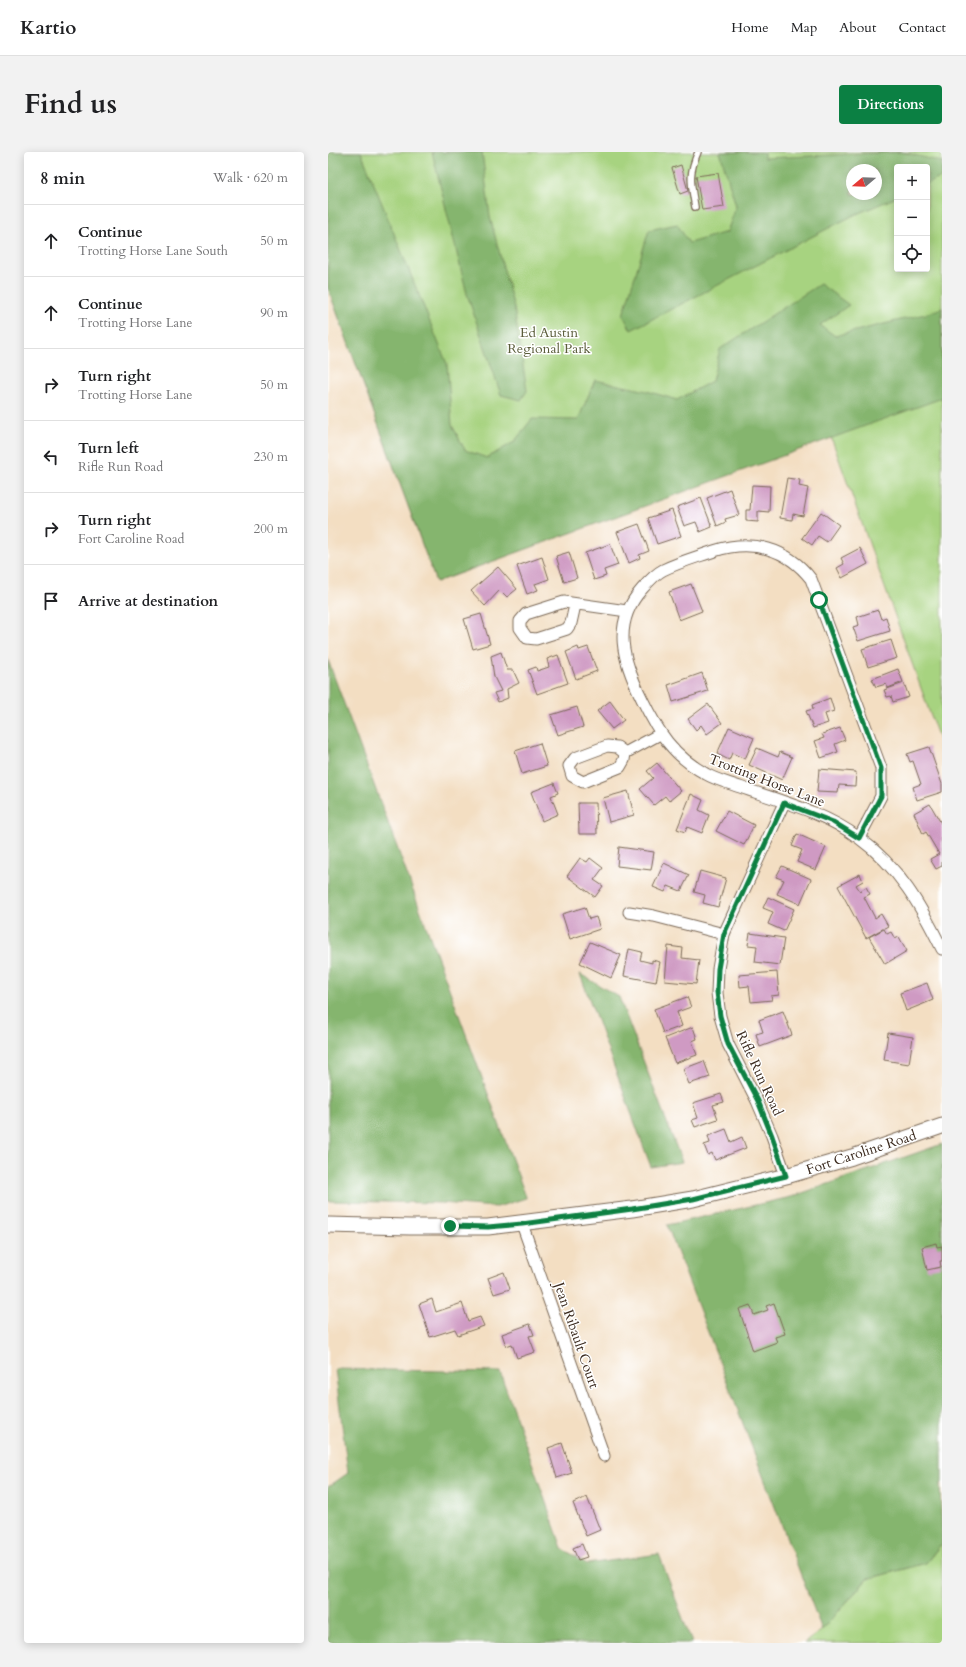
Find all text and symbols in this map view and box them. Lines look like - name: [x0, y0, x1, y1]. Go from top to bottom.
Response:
- text: Kartio: [20, 15, 76, 41]
- text: Home: [731, 18, 769, 37]
- text: Map: [791, 18, 817, 37]
- text: About: [839, 18, 876, 37]
- text: Contact: [898, 18, 946, 37]
- text: Find us: [24, 85, 117, 123]
- button: Directions: [839, 85, 942, 124]
- north arrow: [846, 164, 882, 200]
- map controls: [894, 164, 930, 272]
- button: +: [894, 164, 930, 200]
- text: 8 min: [40, 167, 85, 190]
- text: Walk · 620 m: [213, 169, 288, 187]
- button: −: [894, 200, 930, 236]
- text: Continue: [78, 222, 143, 242]
- icon: ahead: [40, 230, 62, 252]
- text: 50 m: [260, 232, 288, 250]
- button: locate: [894, 236, 930, 272]
- text: Trotting Horse Lane South: [78, 242, 228, 260]
- text: Continue: [78, 294, 143, 314]
- icon: ahead: [40, 302, 62, 324]
- text: 90 m: [260, 304, 288, 322]
- text: Trotting Horse Lane: [78, 314, 193, 332]
- park label: Ed Austin Regional Park: [507, 323, 591, 358]
- text: Turn right: [78, 366, 151, 386]
- icon: right: [40, 374, 62, 396]
- text: 50 m: [260, 376, 288, 394]
- text: Trotting Horse Lane: [78, 386, 193, 404]
- text: Turn left: [78, 438, 139, 458]
- icon: left: [40, 446, 62, 468]
- text: 230 m: [254, 448, 288, 466]
- text: Rifle Run Road: [78, 458, 163, 476]
- text: Turn right: [78, 510, 151, 530]
- icon: right: [40, 518, 62, 540]
- text: 200 m: [254, 520, 288, 538]
- text: Fort Caroline Road: [78, 530, 184, 548]
- icon: arrive: [40, 590, 62, 612]
- text: Arrive at destination: [78, 591, 218, 611]
- route start: [810, 591, 828, 609]
- street label: Trotting Horse Lane: [706, 750, 828, 811]
- street label: Rifle Run Road: [732, 1028, 788, 1119]
- street label: Fort Caroline Road: [804, 1126, 919, 1179]
- route end: [441, 1217, 459, 1235]
- street label: Jean Ribault Court: [549, 1278, 604, 1391]

